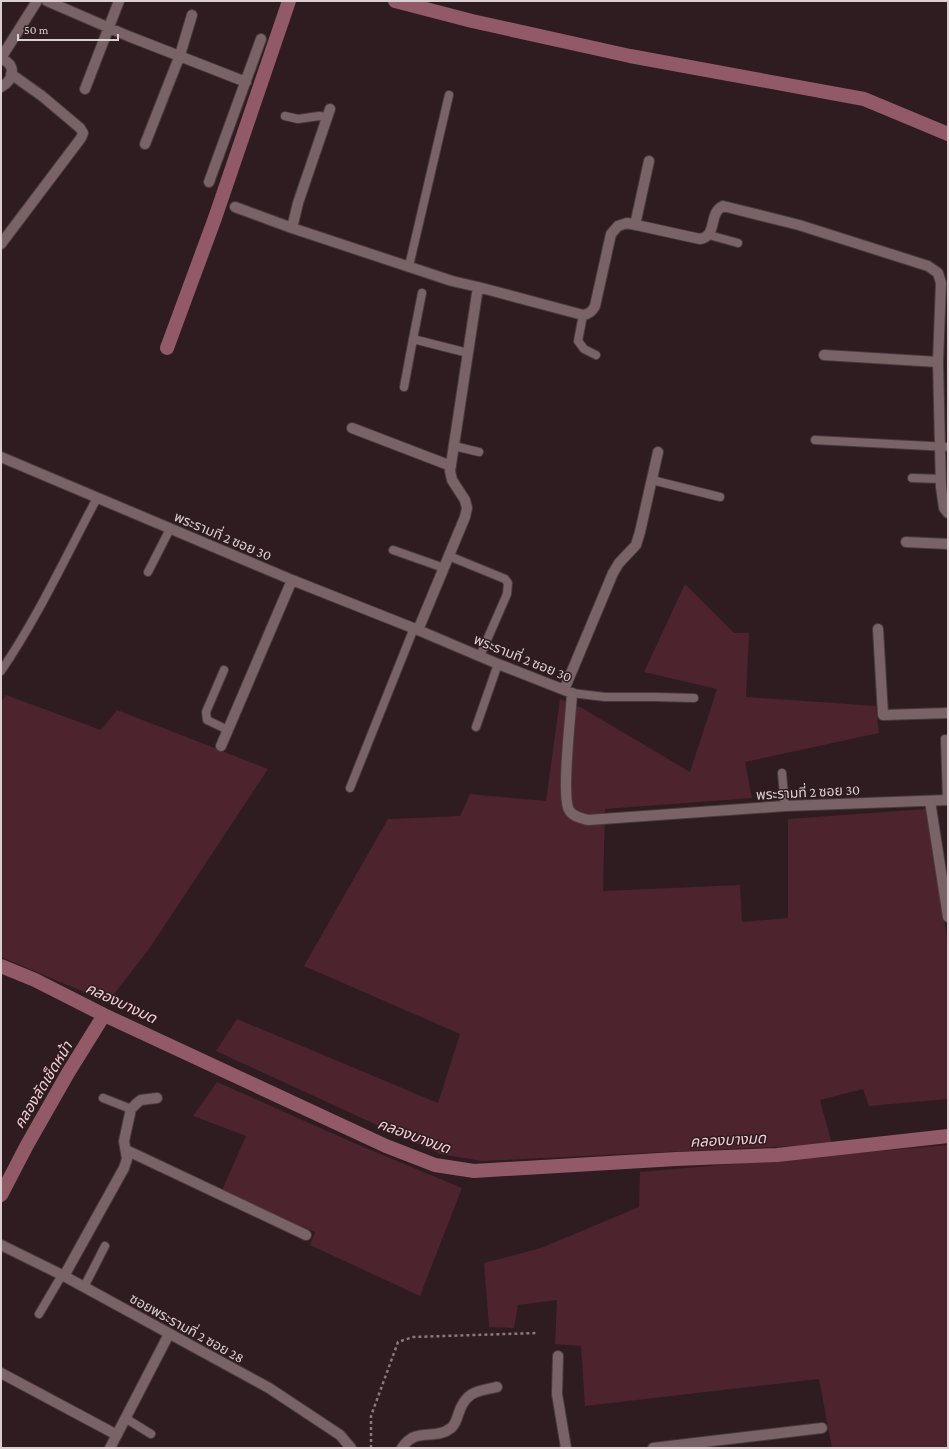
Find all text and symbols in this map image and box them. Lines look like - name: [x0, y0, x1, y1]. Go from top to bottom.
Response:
- scale bar: [18, 16, 118, 42]
- text: 50 m: [24, 23, 49, 37]
- street label: พระรามที่ 2 ซอย 30: [172, 506, 275, 564]
- street label: พระรามที่ 2 ซอย 30: [472, 629, 575, 685]
- street label: พระรามที่ 2 ซอย 30: [755, 779, 861, 803]
- water label: คลองบางมด: [83, 980, 160, 1027]
- water label: คลองลัดเช็ดหน้า: [11, 1038, 76, 1131]
- water label: คลองบางมด: [376, 1115, 453, 1157]
- water label: คลองบางมด: [690, 1130, 767, 1150]
- street label: ซอยพระรามที่ 2 ซอย 28: [127, 1288, 248, 1366]

